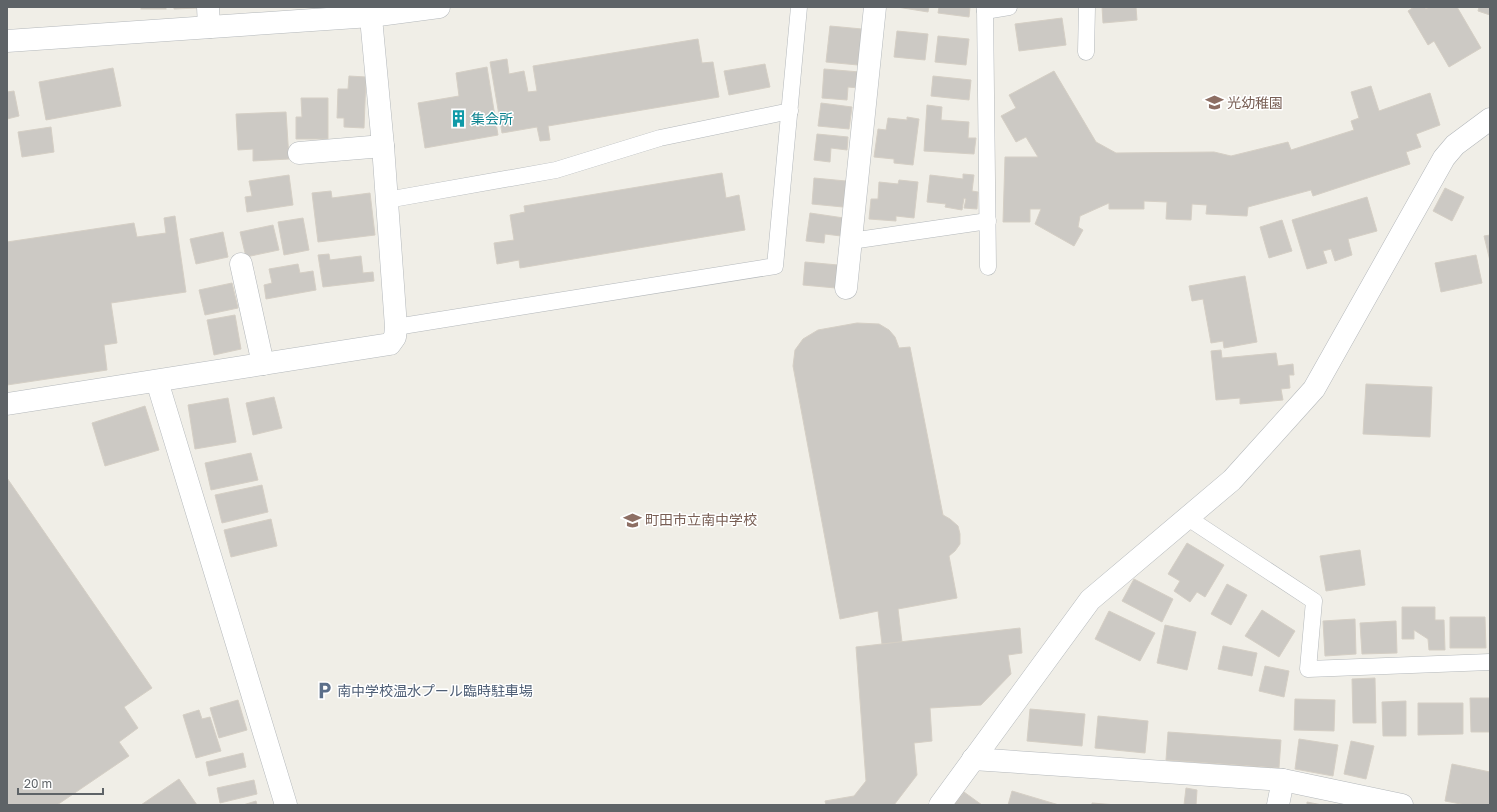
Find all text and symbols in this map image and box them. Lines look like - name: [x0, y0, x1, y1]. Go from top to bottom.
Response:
- school or university icon: 光幼稚園: [1204, 93, 1224, 113]
- place label: 光幼稚園: [1227, 94, 1283, 111]
- building icon: 集会所: [448, 109, 468, 129]
- place label: 集会所: [471, 110, 513, 127]
- school or university icon: 町田市立南中学校: [622, 510, 642, 530]
- place label: 町田市立南中学校: [645, 511, 757, 528]
- parking icon: 南中学校温水プール臨時駐車場: [314, 681, 334, 701]
- place label: 南中学校温水プール臨時駐車場: [337, 682, 533, 699]
- scale bar: [18, 770, 103, 796]
- text: 20 m: [24, 776, 52, 791]

